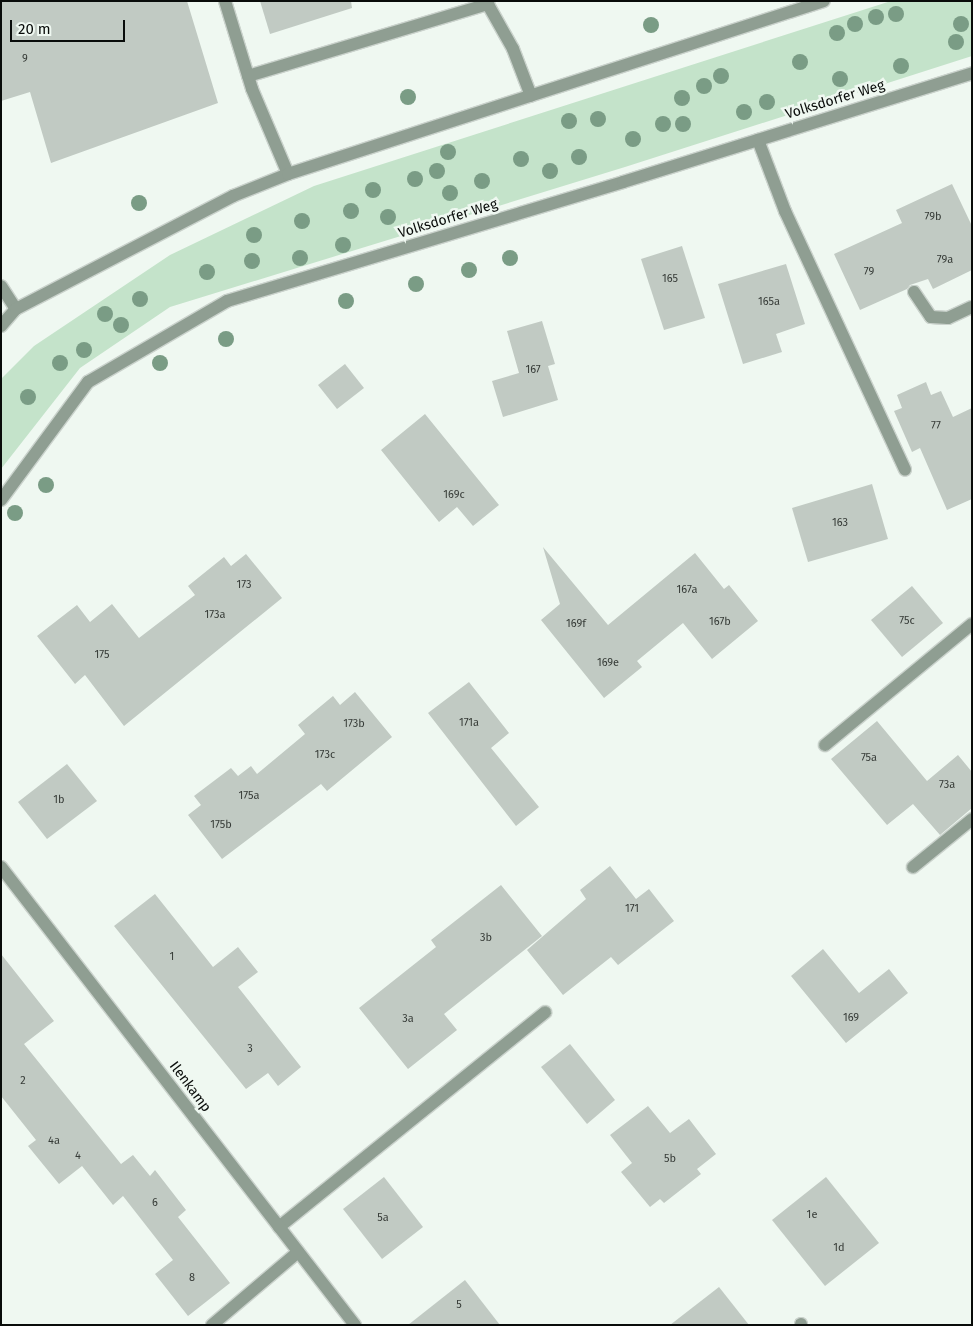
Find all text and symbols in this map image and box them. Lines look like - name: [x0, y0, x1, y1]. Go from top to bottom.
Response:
- scale bar: [12, 10, 128, 42]
- text: 20 m: [18, 20, 51, 38]
- house number: 9: [22, 52, 28, 66]
- street label: Volksdorfer Weg: [783, 77, 887, 123]
- street label: Volksdorfer Weg: [396, 196, 500, 242]
- house number: 79b: [925, 210, 941, 224]
- house number: 79a: [937, 253, 953, 267]
- house number: 79: [864, 265, 874, 279]
- house number: 165: [662, 272, 678, 286]
- house number: 165a: [758, 295, 780, 309]
- house number: 167: [525, 363, 541, 377]
- house number: 77: [931, 419, 941, 433]
- house number: 169c: [443, 488, 465, 502]
- house number: 163: [832, 516, 848, 530]
- house number: 173: [236, 578, 252, 592]
- house number: 167a: [677, 583, 697, 597]
- house number: 173a: [204, 608, 226, 622]
- house number: 75c: [899, 614, 915, 628]
- house number: 167b: [709, 615, 731, 629]
- house number: 169f: [566, 617, 586, 631]
- house number: 175: [95, 648, 109, 662]
- house number: 169e: [597, 656, 619, 670]
- house number: 171a: [459, 716, 479, 730]
- house number: 173b: [343, 717, 365, 731]
- house number: 173c: [315, 748, 335, 762]
- house number: 75a: [861, 751, 877, 765]
- house number: 73a: [939, 778, 955, 792]
- house number: 175a: [239, 789, 259, 803]
- house number: 1b: [53, 793, 65, 807]
- house number: 175b: [210, 818, 232, 832]
- house number: 171: [625, 902, 639, 916]
- house number: 3b: [480, 931, 492, 945]
- house number: 1: [170, 950, 174, 964]
- house number: 169: [843, 1011, 859, 1025]
- house number: 3a: [402, 1012, 414, 1026]
- house number: 3: [247, 1042, 253, 1056]
- street label: Ilenkamp: [166, 1058, 214, 1116]
- house number: 2: [20, 1074, 26, 1088]
- house number: 4a: [48, 1134, 60, 1148]
- house number: 4: [75, 1149, 81, 1163]
- house number: 5b: [664, 1152, 676, 1166]
- house number: 6: [152, 1196, 158, 1210]
- house number: 1e: [807, 1208, 817, 1222]
- house number: 5a: [377, 1211, 389, 1225]
- house number: 1d: [833, 1241, 845, 1255]
- house number: 8: [189, 1271, 195, 1285]
- house number: 5: [456, 1298, 462, 1312]

